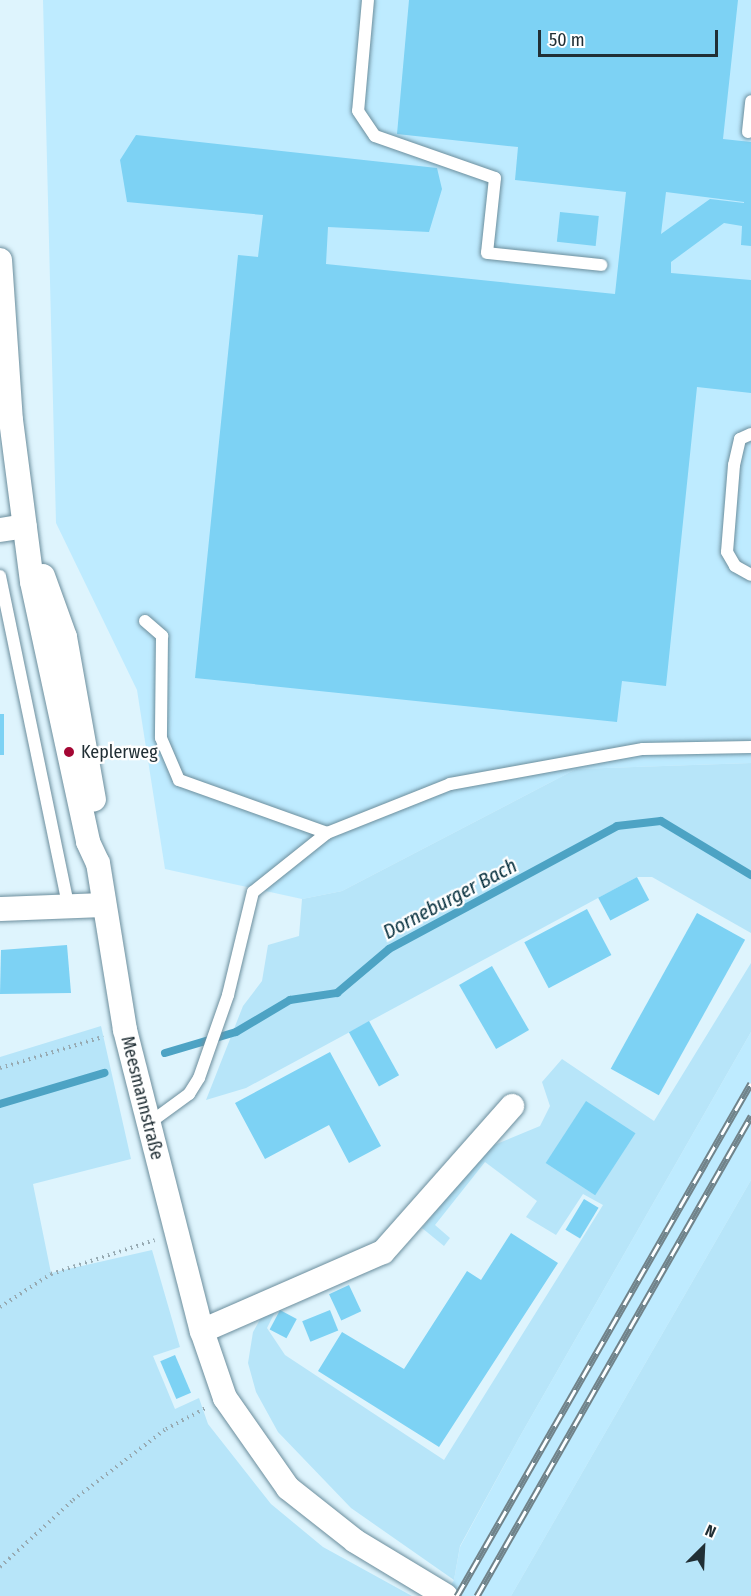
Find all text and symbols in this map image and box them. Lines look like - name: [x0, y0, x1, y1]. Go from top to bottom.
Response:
- scale bar: [541, 18, 721, 56]
- text: 50 m: [549, 29, 585, 51]
- place label: Keplerweg: [81, 741, 158, 763]
- marker: Keplerweg: [62, 745, 76, 759]
- water label: Dorneburger Bach: [379, 854, 521, 944]
- street label: Meesmannstraße: [116, 1034, 168, 1162]
- north arrow: [673, 1518, 733, 1578]
- text: N: [702, 1520, 719, 1542]

